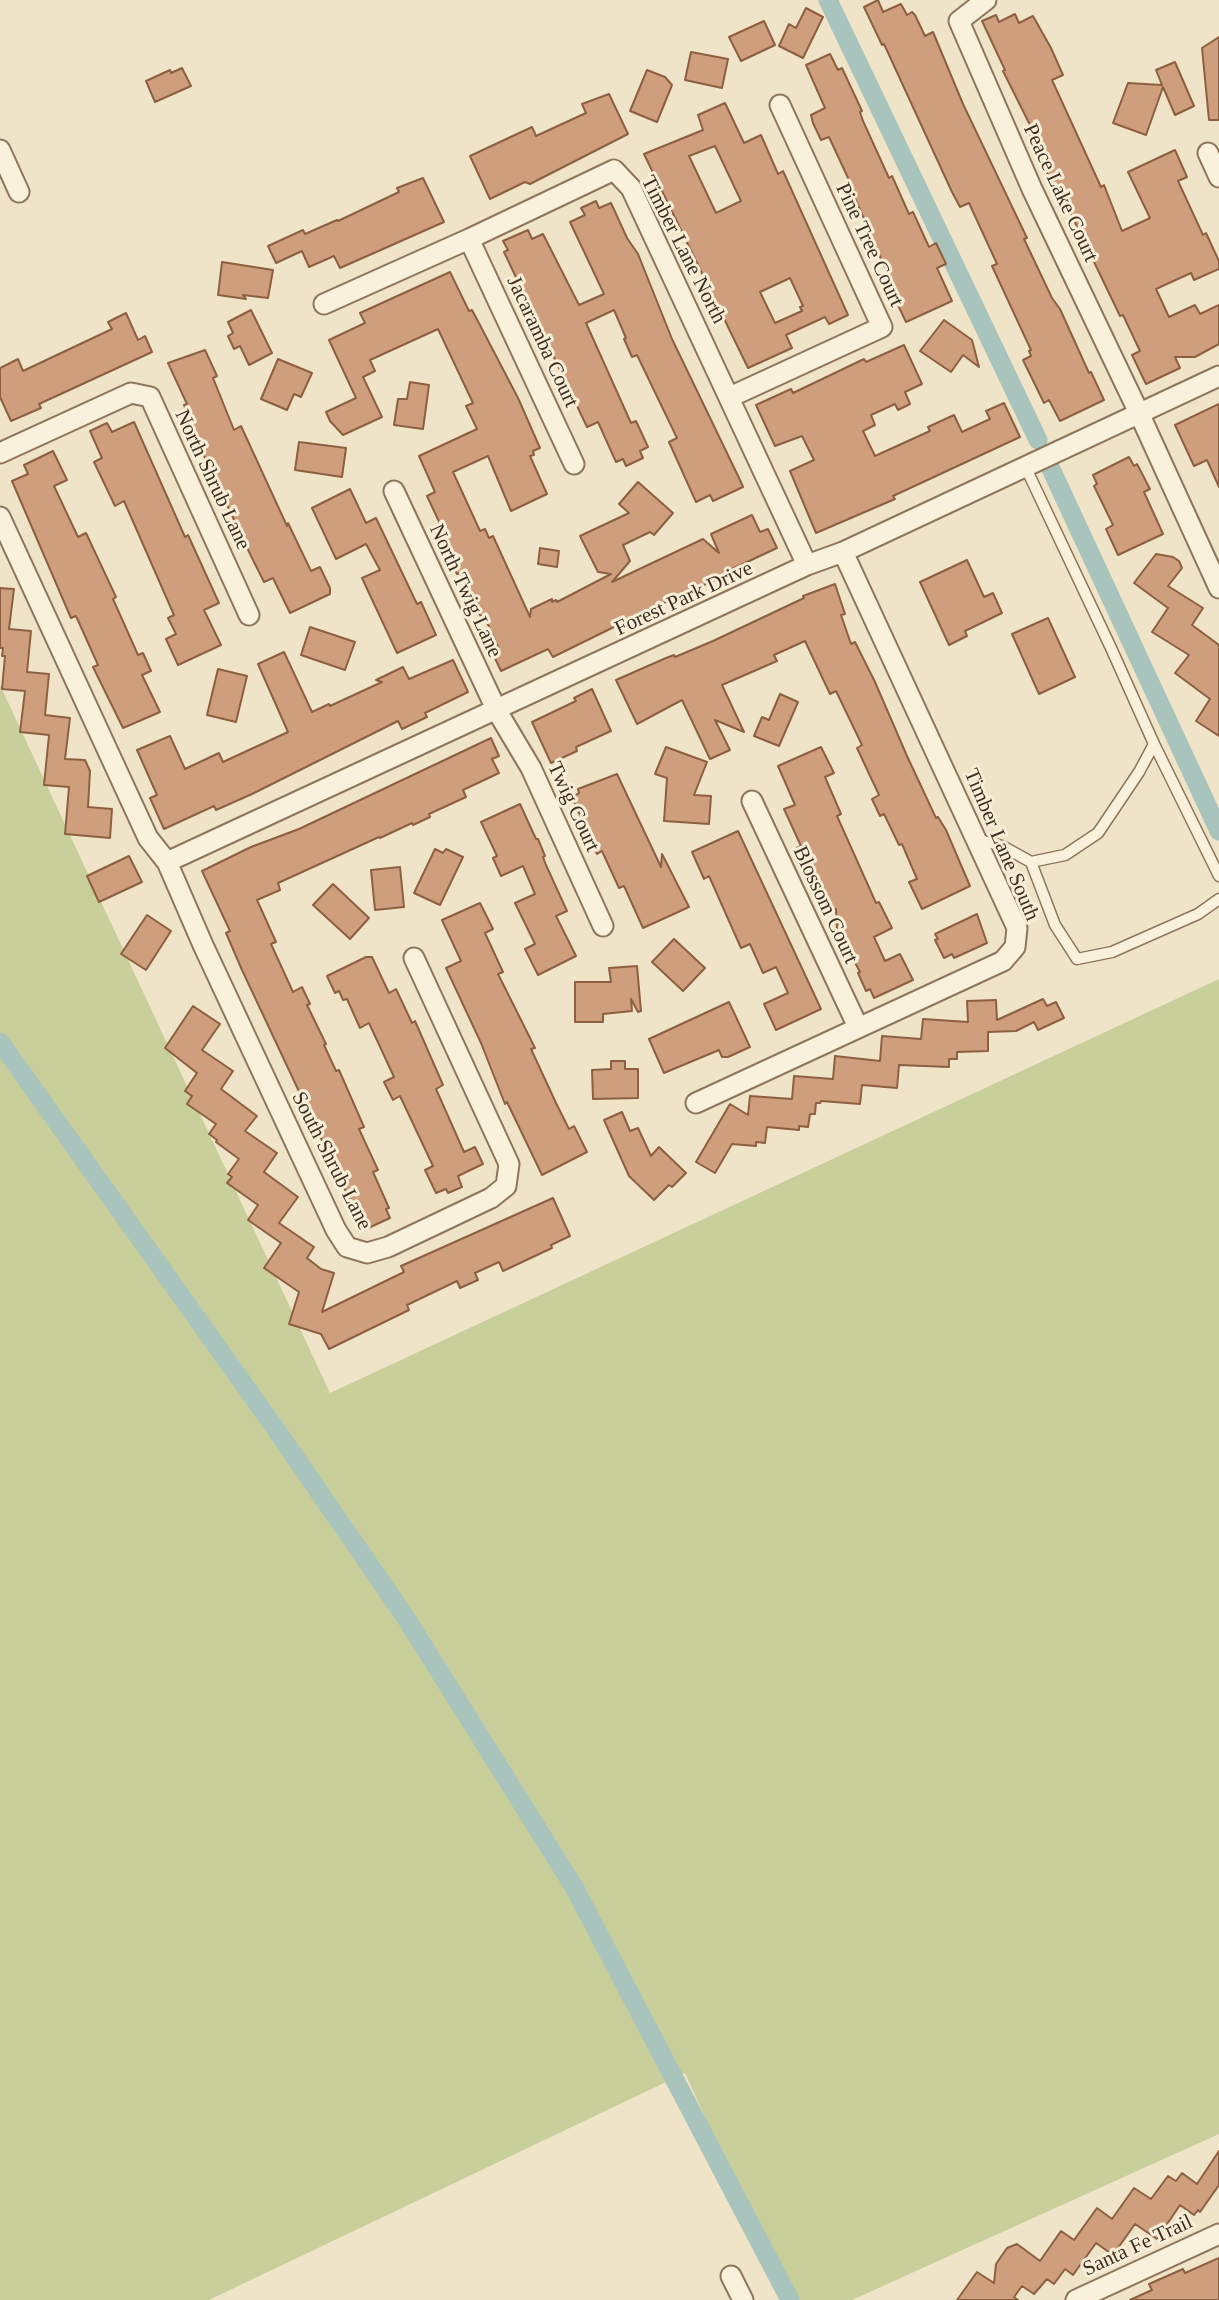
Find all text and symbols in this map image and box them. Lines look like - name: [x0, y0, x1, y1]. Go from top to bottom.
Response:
- street label: Peace Lake Court: [1017, 120, 1103, 266]
- street label: Timber Lane North: [635, 172, 731, 328]
- street label: Pine Tree Court: [829, 179, 909, 311]
- street label: Jacaramba Court: [501, 272, 583, 412]
- street label: North Shrub Lane: [169, 406, 255, 554]
- street label: North Twig Lane: [423, 520, 507, 662]
- street label: Forest Park Drive: [611, 556, 757, 642]
- street label: Twig Court: [541, 758, 605, 856]
- street label: Timber Lane South: [958, 765, 1044, 925]
- street label: Blossom Court: [787, 842, 863, 968]
- street label: South Shrub Lane: [285, 1088, 377, 1234]
- street label: Santa Fe Trail: [1079, 2210, 1197, 2282]

